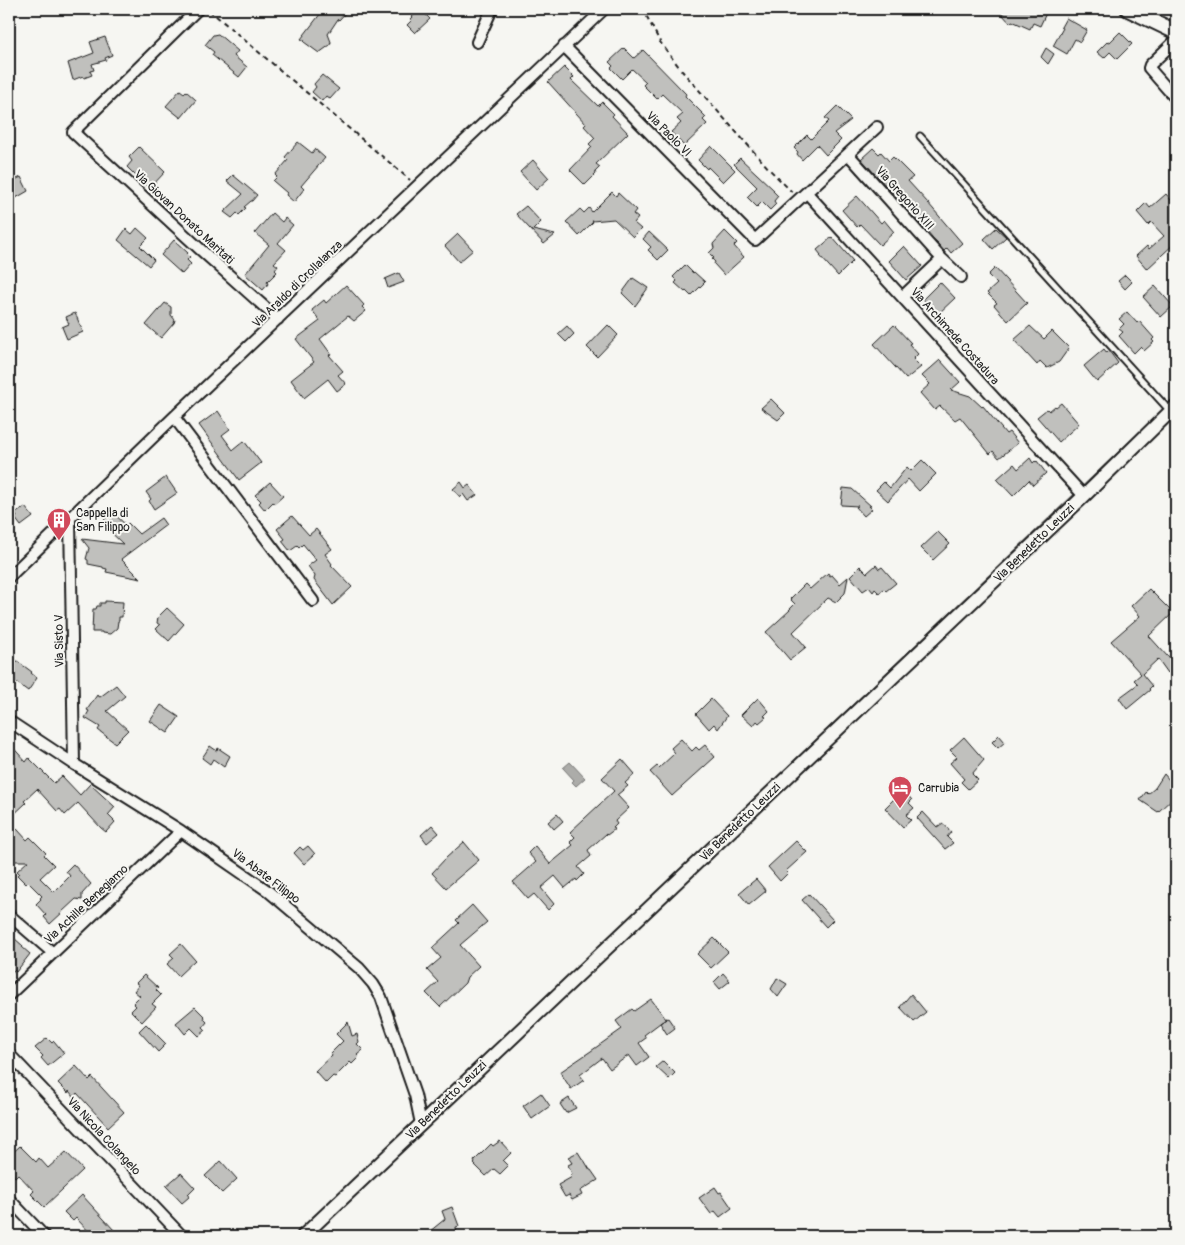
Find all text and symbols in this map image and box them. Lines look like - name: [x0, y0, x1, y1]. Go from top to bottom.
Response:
- street label: Via Paolo VI: [643, 108, 695, 160]
- street label: Via Gregorio XIII: [872, 163, 937, 233]
- street label: Via Giovan Donato Maritati: [130, 167, 237, 268]
- street label: Via Araldo di Crollalanza: [249, 237, 346, 331]
- street label: Via Archimede Costadura: [907, 285, 1003, 388]
- street label: Via Benedetto Leuzzi: [991, 501, 1078, 586]
- place label: Cappella di San Filippo: [76, 506, 130, 535]
- building icon: Cappella di San Filippo: [46, 507, 72, 541]
- street label: Via Sisto V: [52, 614, 67, 668]
- hotel icon: Carrubia: [887, 775, 913, 809]
- street label: Via Benedetto Leuzzi: [697, 780, 784, 865]
- place label: Carrubia: [918, 781, 960, 796]
- street label: Via Abate Filippo: [228, 846, 303, 907]
- street label: Via Achille Benegiamo: [41, 861, 132, 947]
- street label: Via Benedetto Leuzzi: [403, 1058, 490, 1143]
- street label: Via Nicola Colangelo: [64, 1094, 144, 1179]

